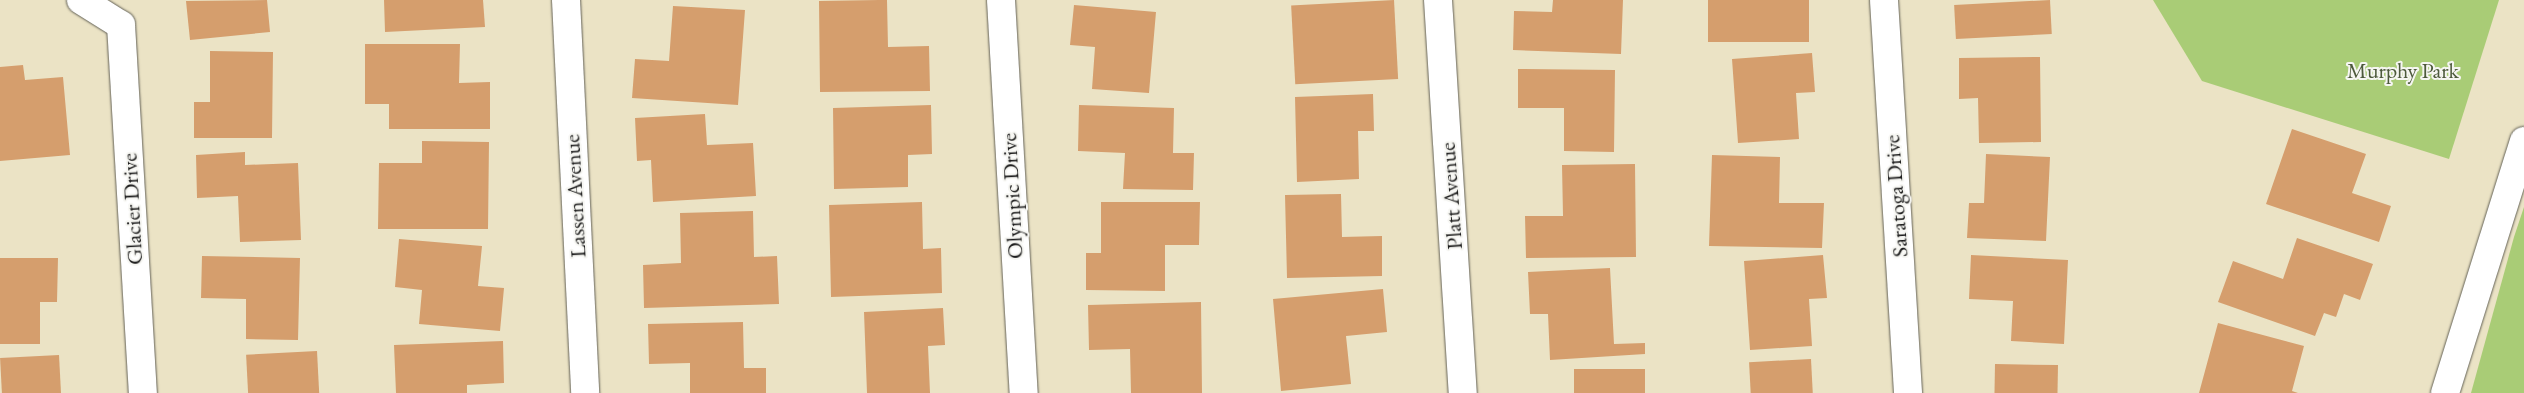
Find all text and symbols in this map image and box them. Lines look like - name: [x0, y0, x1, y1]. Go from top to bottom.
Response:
- park label: Murphy Park: [2347, 58, 2459, 84]
- street label: Olympic Drive: [996, 132, 1028, 260]
- street label: Lassen Avenue: [559, 134, 591, 258]
- street label: Saratoga Drive: [1879, 134, 1913, 258]
- street label: Platt Avenue: [1434, 141, 1468, 251]
- street label: Glacier Drive: [116, 153, 148, 265]

